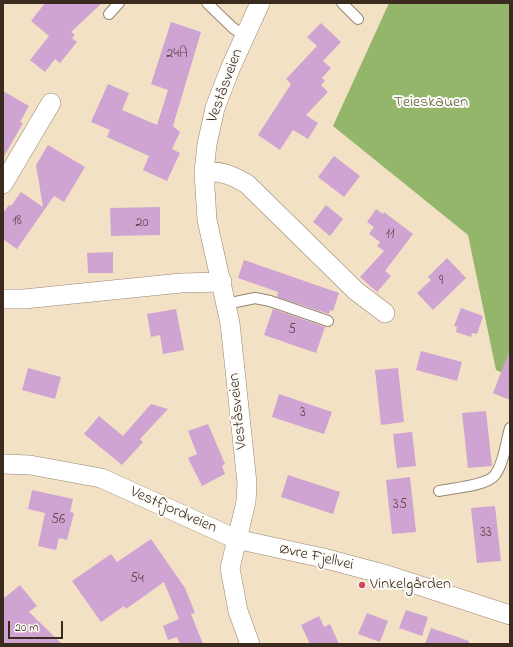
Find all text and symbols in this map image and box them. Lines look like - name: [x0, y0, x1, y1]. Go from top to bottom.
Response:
- house number: 24A: [166, 47, 188, 63]
- street label: Veståsveien: [204, 47, 248, 125]
- park label: Teieskauen: [394, 93, 468, 113]
- house number: 18: [12, 214, 22, 230]
- house number: 20: [135, 216, 149, 232]
- house number: 11: [386, 227, 394, 243]
- house number: 9: [439, 274, 443, 290]
- house number: 5: [288, 323, 296, 339]
- street label: Veståsveien: [225, 372, 253, 450]
- house number: 3: [300, 406, 306, 422]
- street label: Vestfjordveien: [127, 483, 219, 539]
- house number: 35: [393, 498, 407, 514]
- house number: 56: [51, 513, 65, 529]
- house number: 33: [480, 526, 492, 542]
- street label: Øvre Fjellvei: [277, 540, 355, 576]
- house number: 54: [130, 572, 144, 588]
- place label: Vinkelgården: [370, 575, 451, 595]
- marker: Vinkelgården: [357, 580, 367, 590]
- scale bar: [10, 613, 65, 639]
- text: 20 m: [15, 619, 38, 637]

